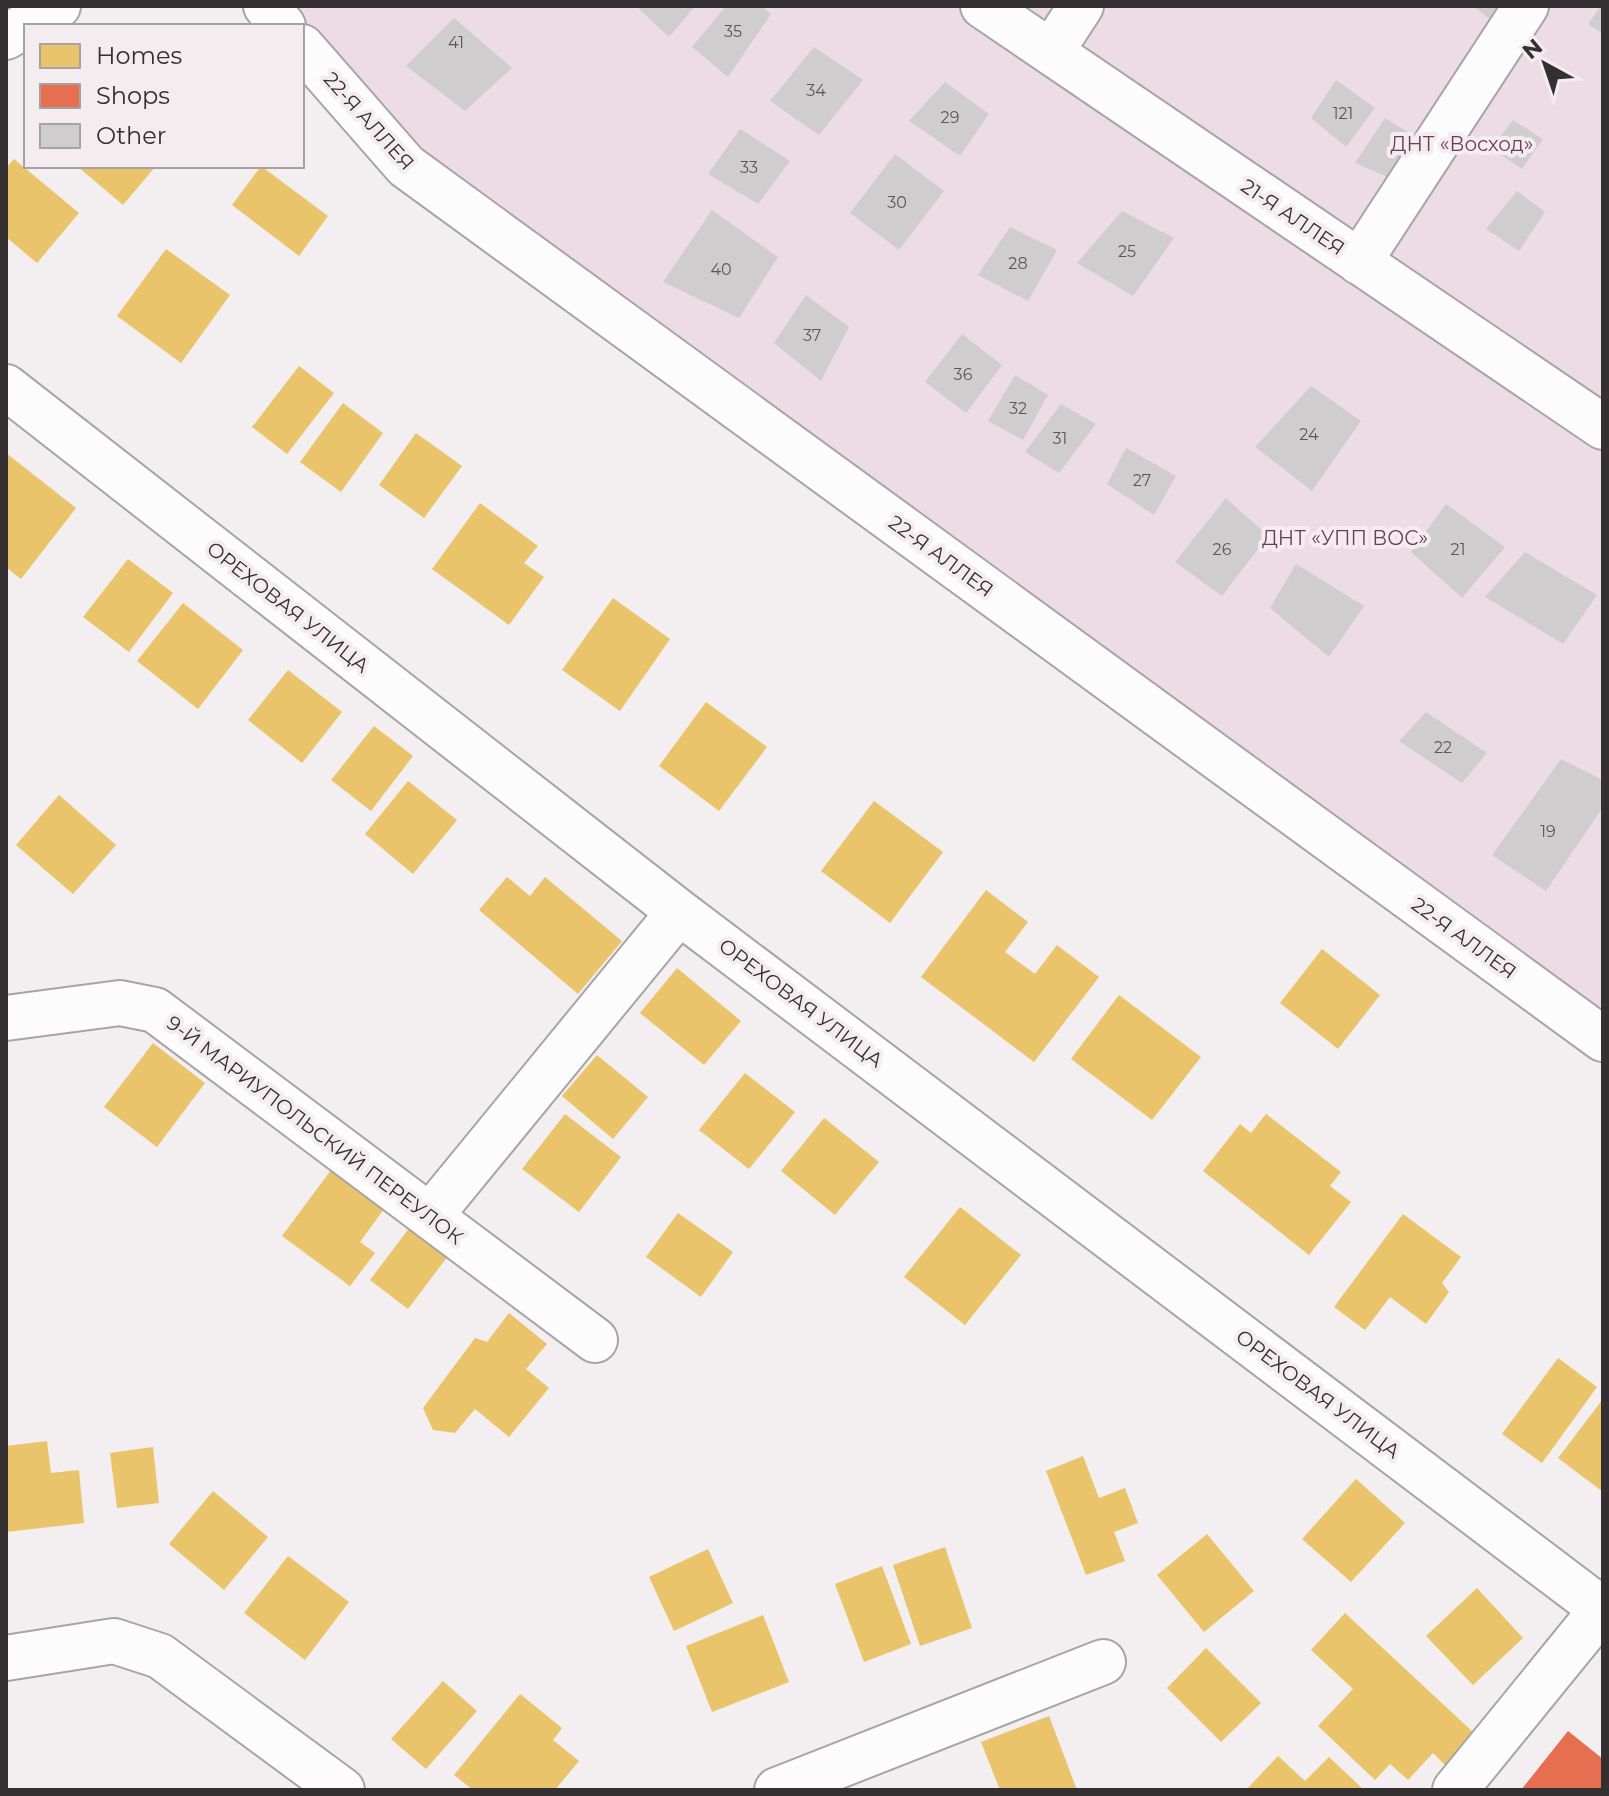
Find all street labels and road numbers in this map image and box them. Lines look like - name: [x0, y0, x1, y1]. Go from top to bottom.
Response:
- street label: 22-Я АЛЛЕЯ: [319, 67, 419, 175]
- street label: 21-Я АЛЛЕЯ: [1237, 174, 1349, 260]
- street label: 22-Я АЛЛЕЯ: [884, 510, 998, 602]
- street label: ОРЕХОВАЯ УЛИЦА: [202, 536, 374, 678]
- street label: 22-Я АЛЛЕЯ: [1407, 892, 1521, 984]
- street label: ОРЕХОВАЯ УЛИЦА: [714, 933, 888, 1073]
- street label: 9-Й МАРИУПОЛЬСКИЙ ПЕРЕУЛОК: [162, 1011, 468, 1249]
- street label: ОРЕХОВАЯ УЛИЦА: [1231, 1324, 1405, 1464]

